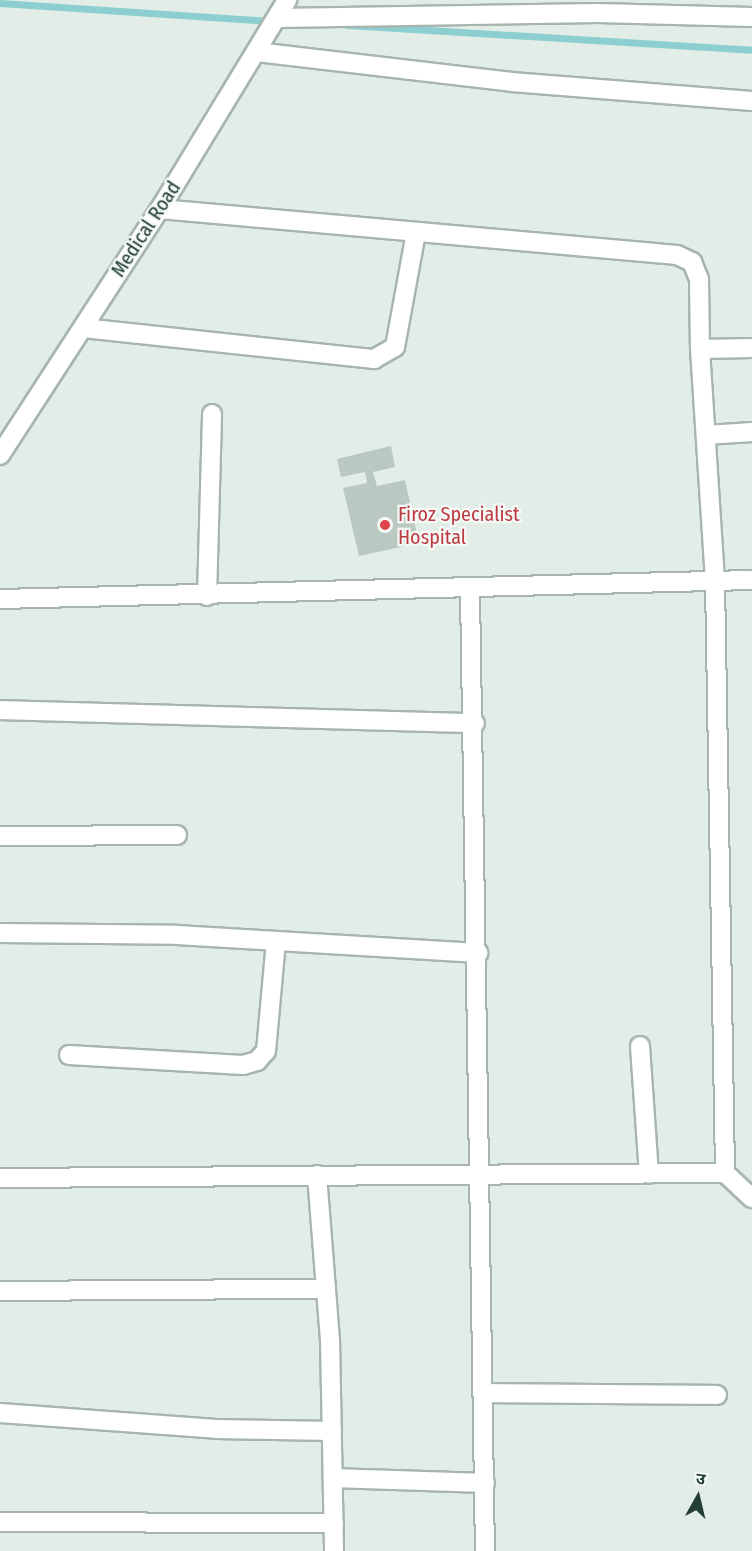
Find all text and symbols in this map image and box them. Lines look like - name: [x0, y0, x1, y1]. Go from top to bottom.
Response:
- street label: Medical Road: [106, 177, 186, 281]
- place label: Firoz Specialist Hospital: [398, 502, 520, 549]
- marker: Firoz Specialist Hospital: [376, 516, 394, 534]
- north arrow: [668, 1467, 728, 1527]
- text: उ: [695, 1469, 707, 1489]

